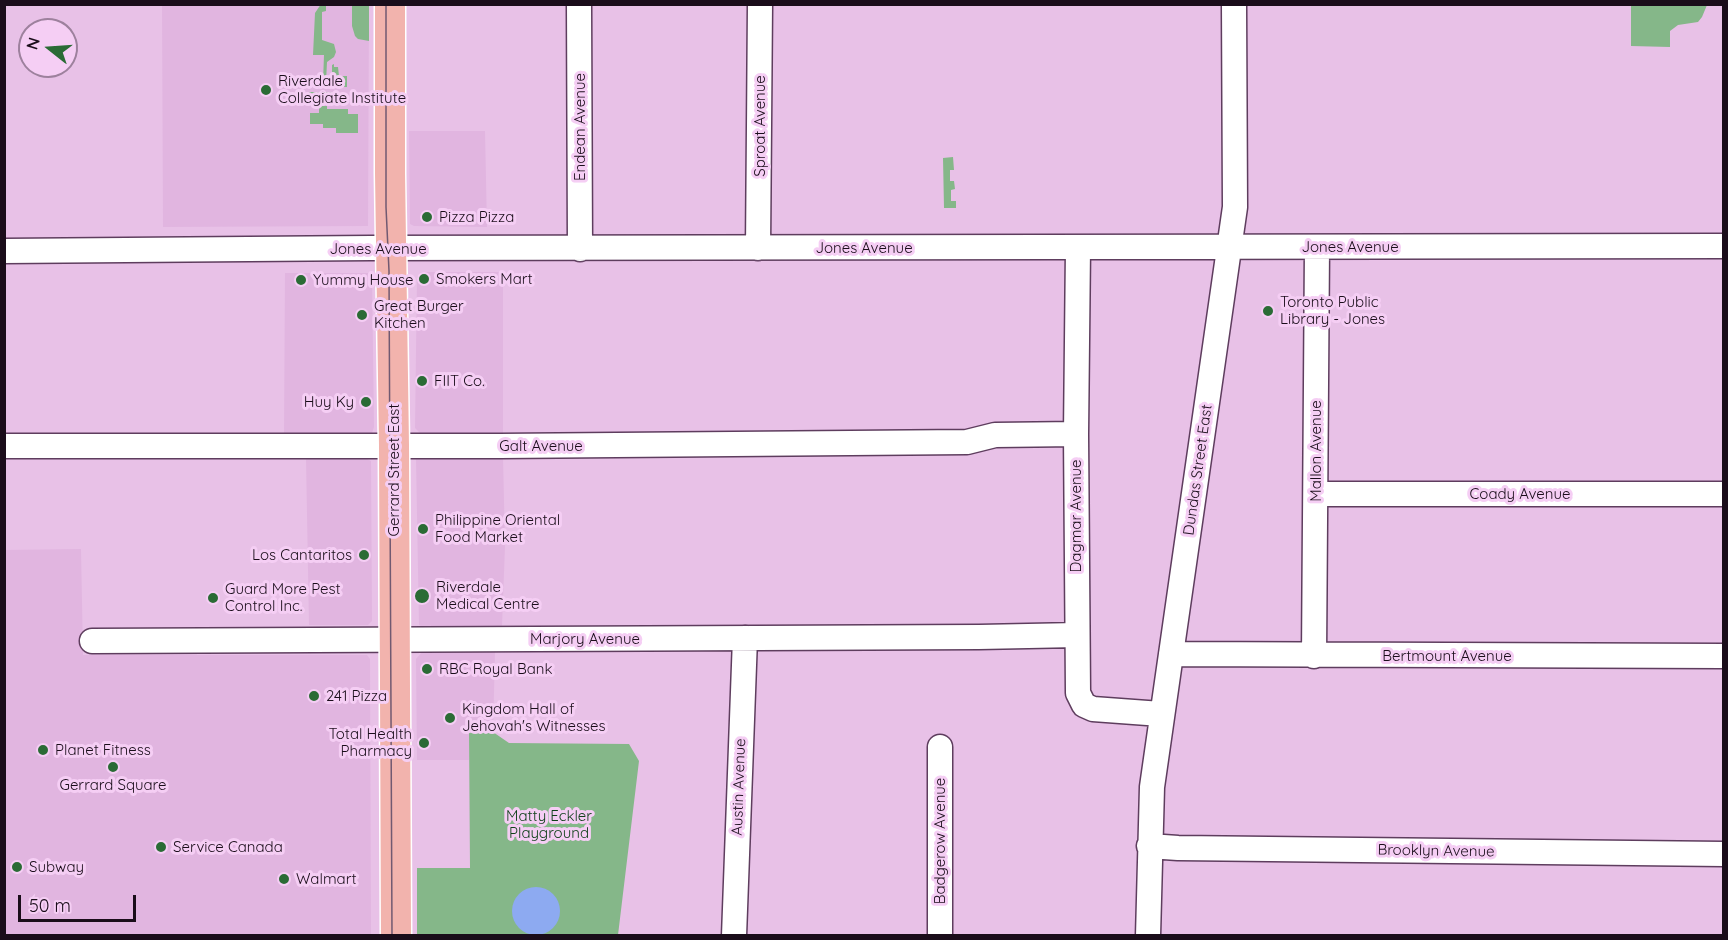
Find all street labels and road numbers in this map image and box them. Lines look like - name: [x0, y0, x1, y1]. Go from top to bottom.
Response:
- street label: Endean Avenue: [571, 73, 589, 181]
- street label: Sproat Avenue: [751, 75, 769, 177]
- street label: Jones Avenue: [1301, 238, 1399, 256]
- street label: Jones Avenue: [815, 239, 913, 257]
- street label: Jones Avenue: [329, 240, 427, 258]
- street label: Mallon Avenue: [1307, 400, 1325, 502]
- street label: Dundas Street East: [1180, 403, 1216, 537]
- street label: Gerrard Street East: [385, 404, 403, 536]
- street label: Galt Avenue: [499, 437, 583, 455]
- street label: Dagmar Avenue: [1067, 459, 1085, 573]
- street label: Coady Avenue: [1470, 485, 1570, 503]
- street label: Marjory Avenue: [530, 630, 640, 648]
- street label: Bertmount Avenue: [1382, 647, 1512, 665]
- street label: Austin Avenue: [728, 738, 750, 836]
- street label: Badgerow Avenue: [931, 778, 949, 904]
- street label: Brooklyn Avenue: [1377, 841, 1495, 861]

